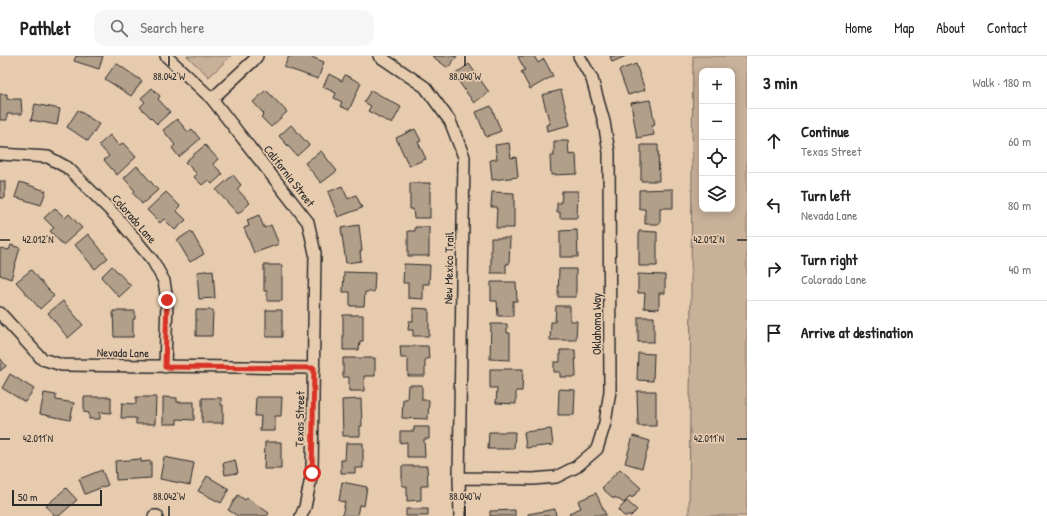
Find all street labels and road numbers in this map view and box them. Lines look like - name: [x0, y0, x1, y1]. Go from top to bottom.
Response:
- street label: California Street: [260, 141, 320, 211]
- street label: Colorado Lane: [108, 190, 161, 247]
- street label: New Mexico Trail: [439, 231, 458, 304]
- street label: Oklahoma Way: [588, 293, 605, 355]
- street label: Nevada Lane: [97, 344, 149, 361]
- street label: Texas Street: [291, 390, 309, 447]

